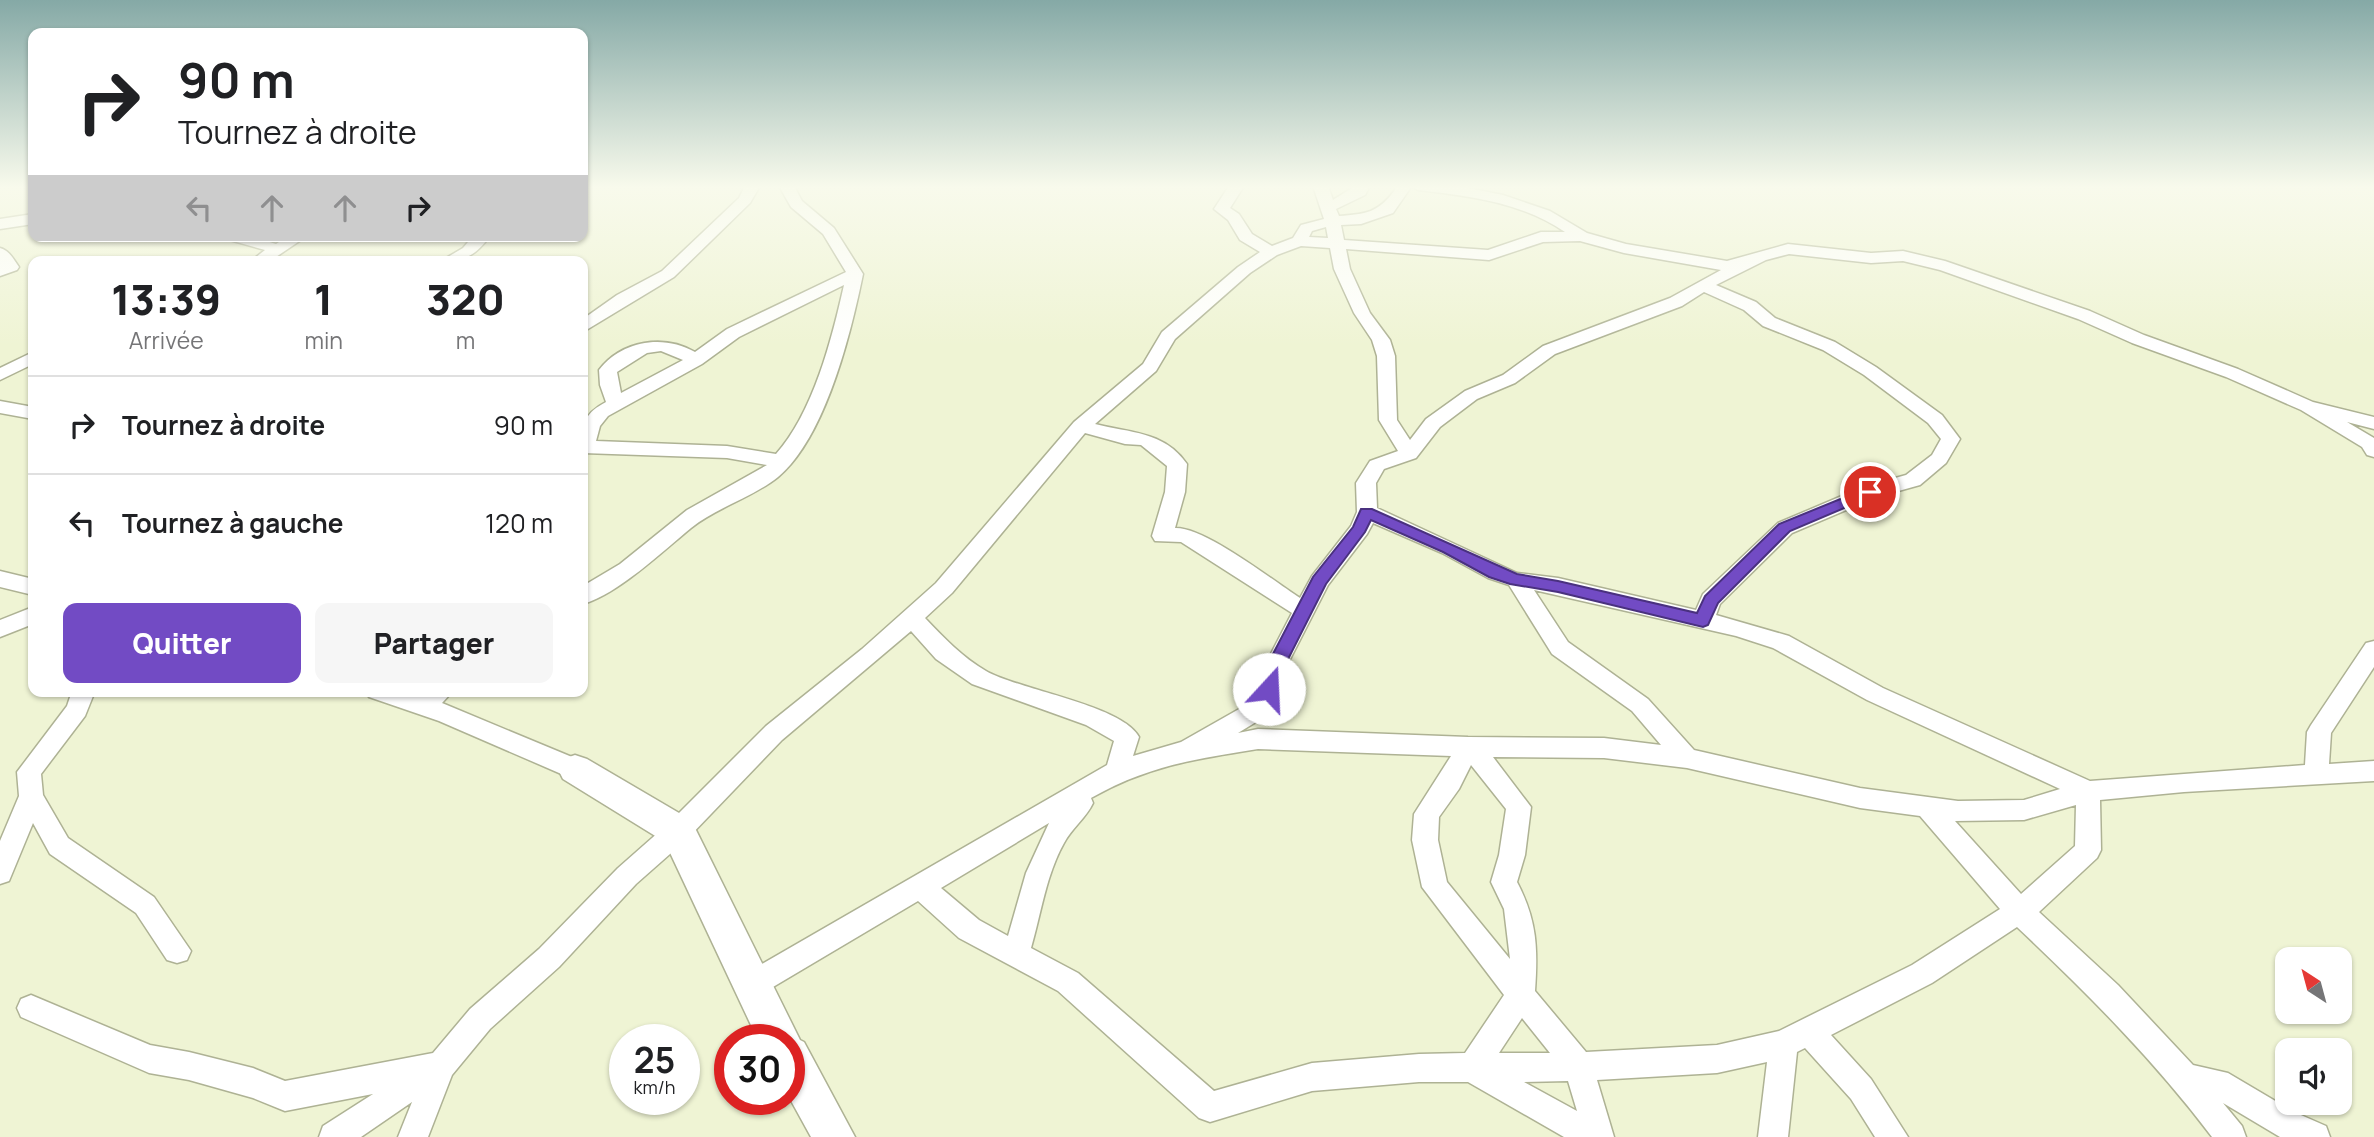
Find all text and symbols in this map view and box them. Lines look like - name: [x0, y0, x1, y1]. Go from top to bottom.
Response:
- text: 90 m: [178, 46, 295, 113]
- icon: right: [63, 56, 154, 147]
- text: Tournez à droite: [178, 110, 417, 154]
- icon: left: [180, 189, 218, 227]
- icon: ahead: [253, 189, 291, 227]
- icon: ahead: [326, 189, 364, 227]
- icon: right: [399, 189, 437, 227]
- text: 13:39: [111, 270, 221, 328]
- text: 1: [314, 270, 333, 328]
- text: 320: [426, 270, 505, 328]
- text: Arrivée: [129, 324, 204, 356]
- text: min: [304, 324, 343, 356]
- text: m: [456, 324, 475, 356]
- icon: right: [63, 406, 101, 444]
- text: Tournez à droite: [122, 407, 325, 443]
- text: 90 m: [494, 407, 553, 443]
- pin: [1840, 462, 1900, 522]
- icon: arrive: [1851, 473, 1889, 511]
- icon: left: [63, 504, 101, 542]
- text: Tournez à gauche: [122, 505, 343, 541]
- text: 120 m: [485, 505, 553, 541]
- button: Quitter: [63, 603, 301, 683]
- button: Partager: [315, 603, 553, 683]
- position arrow: [1232, 652, 1306, 726]
- north arrow: [2275, 947, 2352, 1024]
- map controls: [2275, 947, 2352, 1115]
- speed limit sign: 30: [714, 1024, 805, 1115]
- text: 25: [634, 1036, 675, 1084]
- button: sound: [2275, 1038, 2352, 1115]
- text: km/h: [634, 1075, 675, 1099]

